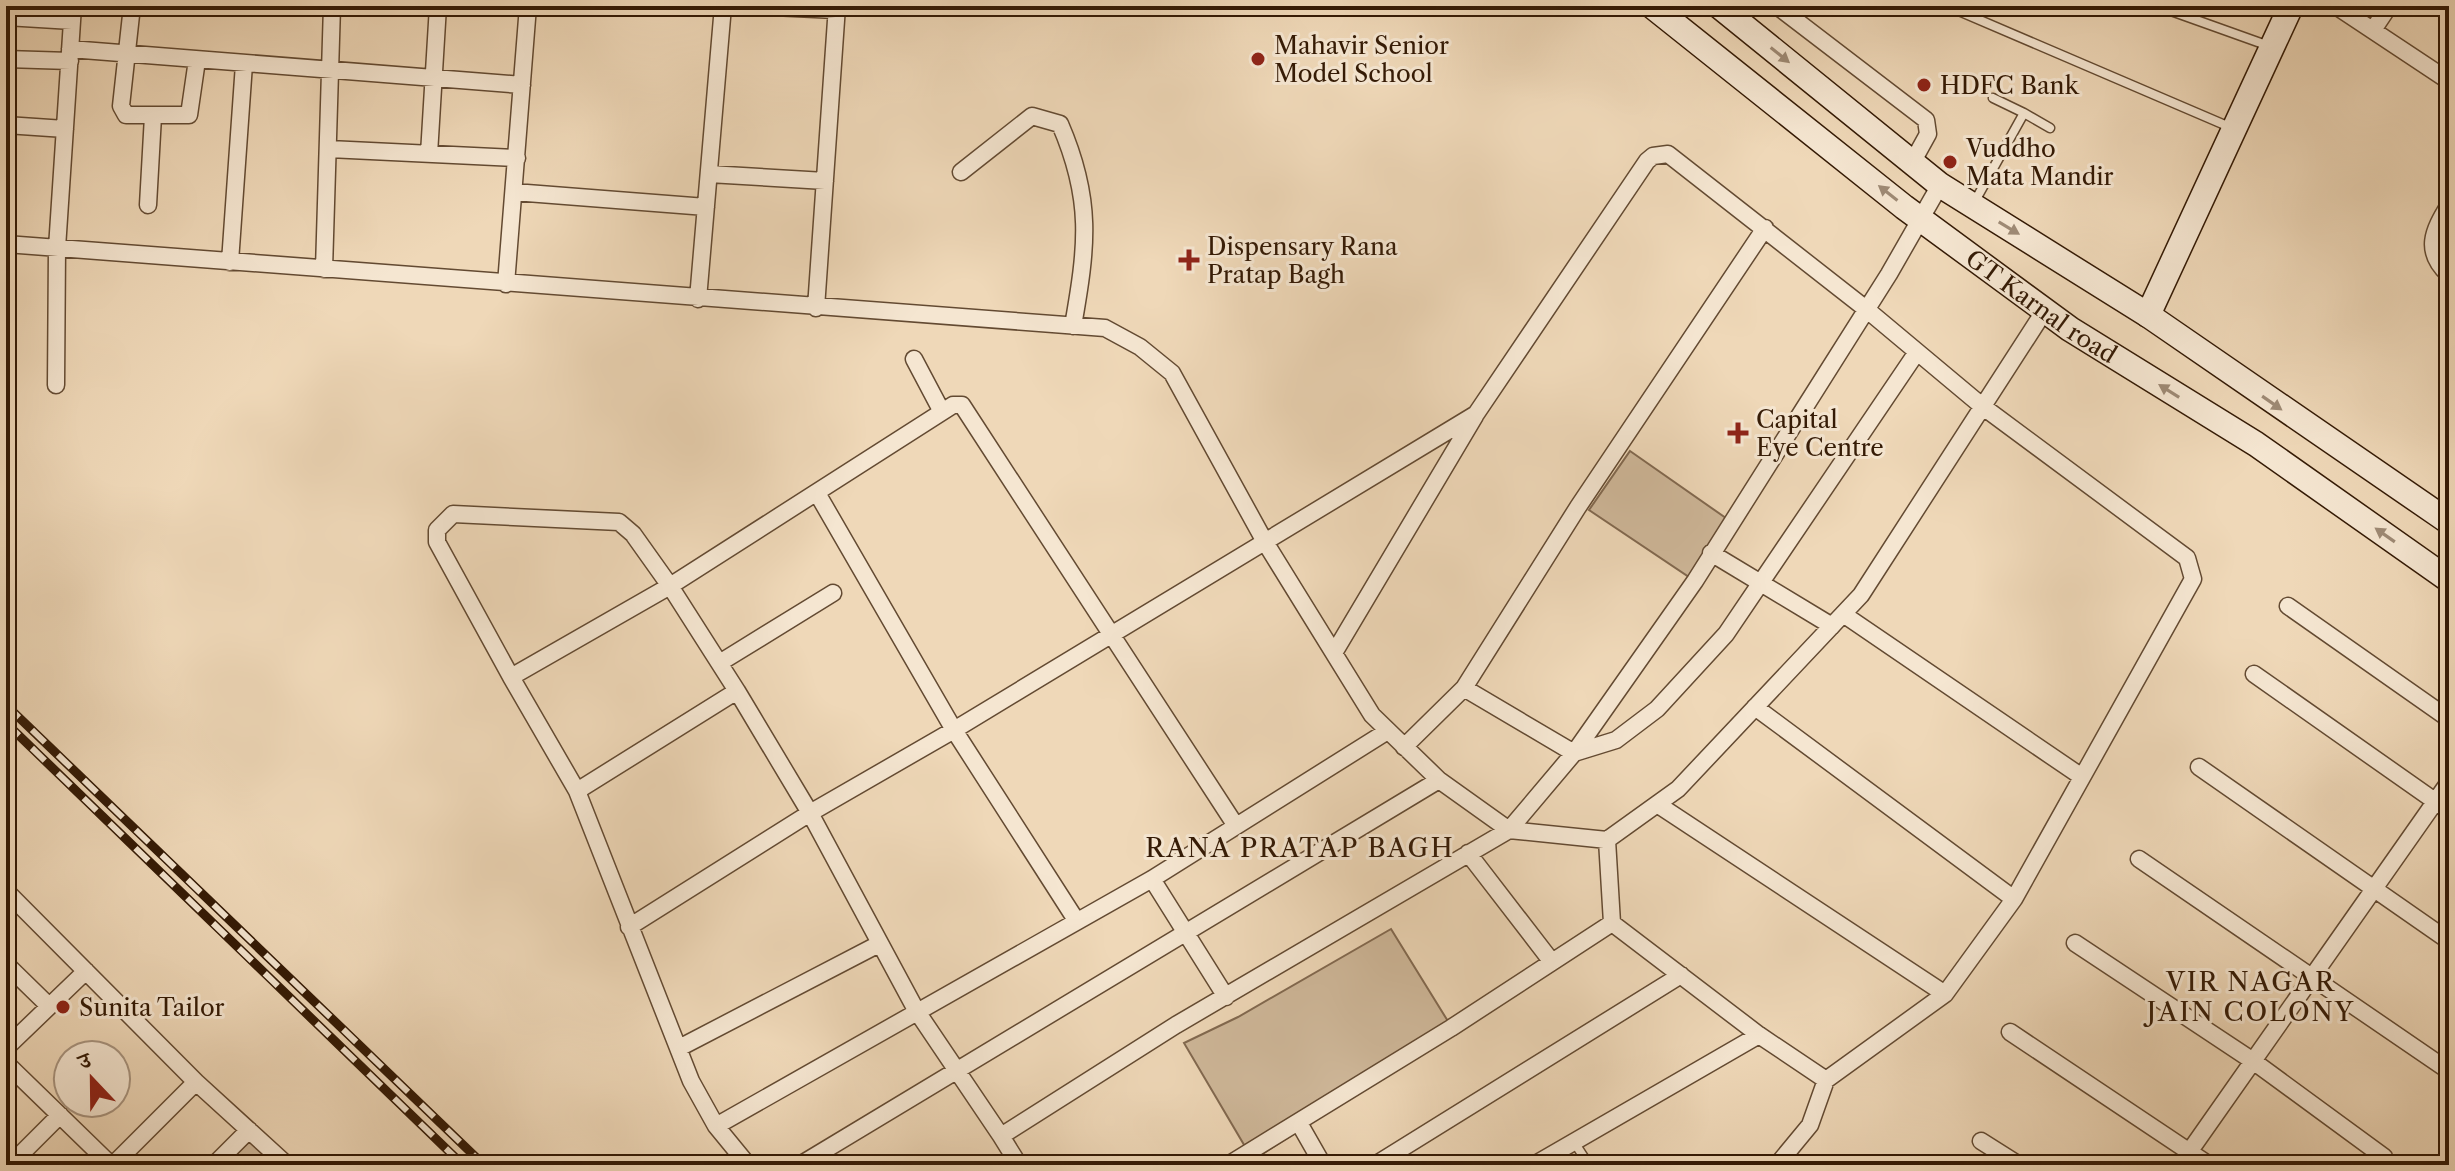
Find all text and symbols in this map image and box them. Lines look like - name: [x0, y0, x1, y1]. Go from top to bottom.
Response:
- place label: Mahavir Senior Model School: [1274, 31, 1449, 88]
- one-way arrow: [1769, 46, 1789, 63]
- marker: Mahavir Senior Model School: [1249, 50, 1267, 68]
- place label: HDFC Bank: [1940, 71, 2080, 100]
- marker: HDFC Bank: [1915, 76, 1933, 94]
- place label: Vuddho Mata Mandir: [1965, 134, 2114, 191]
- marker: Vuddho Mata Mandir: [1941, 153, 1959, 171]
- one-way arrow: [1878, 186, 1898, 202]
- one-way arrow: [1998, 221, 2020, 235]
- place label: Dispensary Rana Pratap Bagh: [1207, 232, 1398, 289]
- street label: GT Karnal road: [1961, 243, 2123, 369]
- marker: Dispensary Rana Pratap Bagh: [1178, 249, 1200, 271]
- one-way arrow: [2159, 383, 2180, 398]
- one-way arrow: [2261, 395, 2283, 411]
- place label: Capital Eye Centre: [1756, 405, 1884, 462]
- marker: Capital Eye Centre: [1727, 422, 1749, 444]
- one-way arrow: [2375, 528, 2396, 543]
- district label: RANA PRATAP BAGH: [1145, 832, 1455, 864]
- district label: VIR NAGAR JAIN COLONY: [2143, 966, 2355, 1028]
- place label: Sunita Tailor: [79, 993, 225, 1022]
- marker: Sunita Tailor: [54, 998, 72, 1016]
- north arrow: [52, 1039, 132, 1119]
- text: उ: [73, 1046, 97, 1076]

